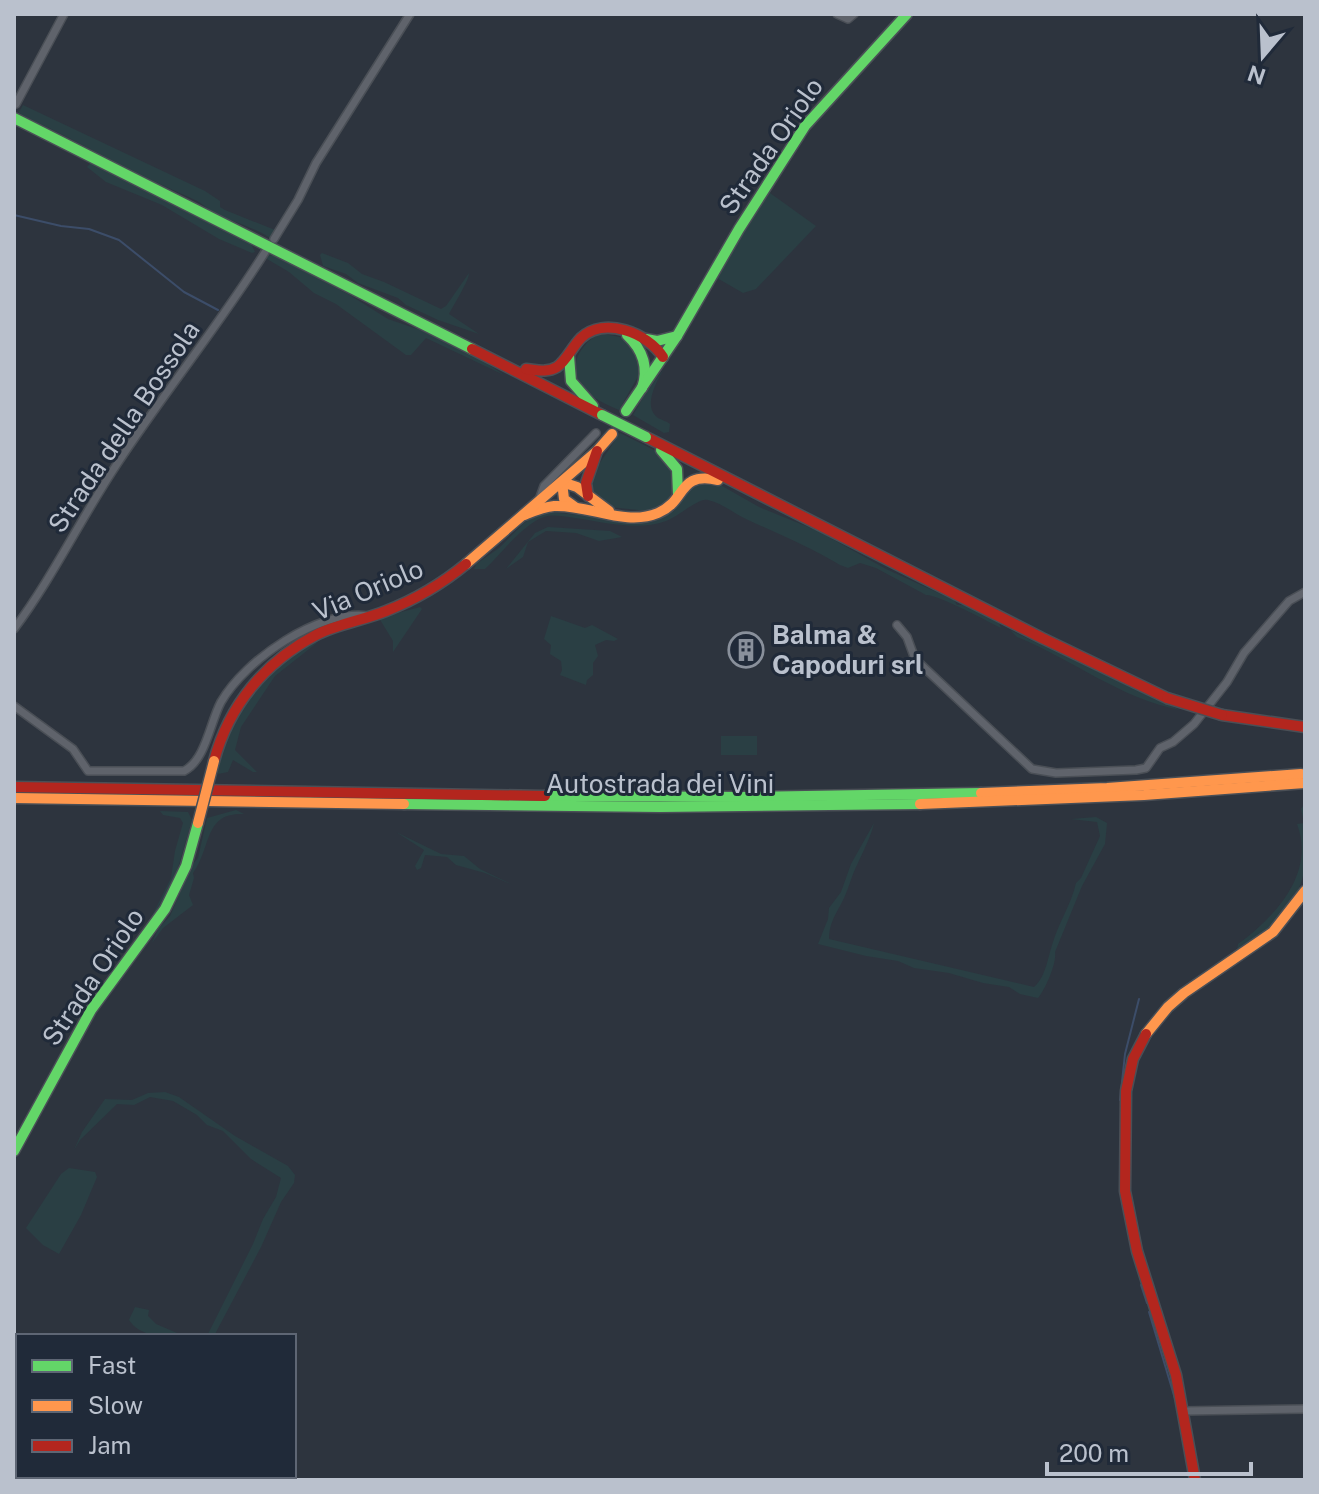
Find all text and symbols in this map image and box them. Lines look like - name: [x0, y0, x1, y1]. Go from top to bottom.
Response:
- north arrow: [1223, 16, 1303, 96]
- text: N: [1244, 60, 1269, 90]
- street label: Strada Oriolo: [712, 72, 829, 220]
- street label: Strada della Bossola: [41, 315, 206, 538]
- street label: Via Oriolo: [308, 552, 428, 627]
- place label: Balma & Capoduri srl: [772, 619, 924, 680]
- building icon: Balma & Capoduri srl: [727, 631, 765, 669]
- street label: Autostrada dei Vini: [546, 768, 774, 799]
- street label: Strada Oriolo: [35, 902, 150, 1051]
- legend: [16, 1334, 296, 1478]
- text: Fast: [88, 1351, 136, 1379]
- text: Slow: [88, 1391, 143, 1419]
- scale bar: [1047, 1426, 1251, 1476]
- text: Jam: [88, 1431, 131, 1459]
- text: 200 m: [1059, 1439, 1129, 1467]

